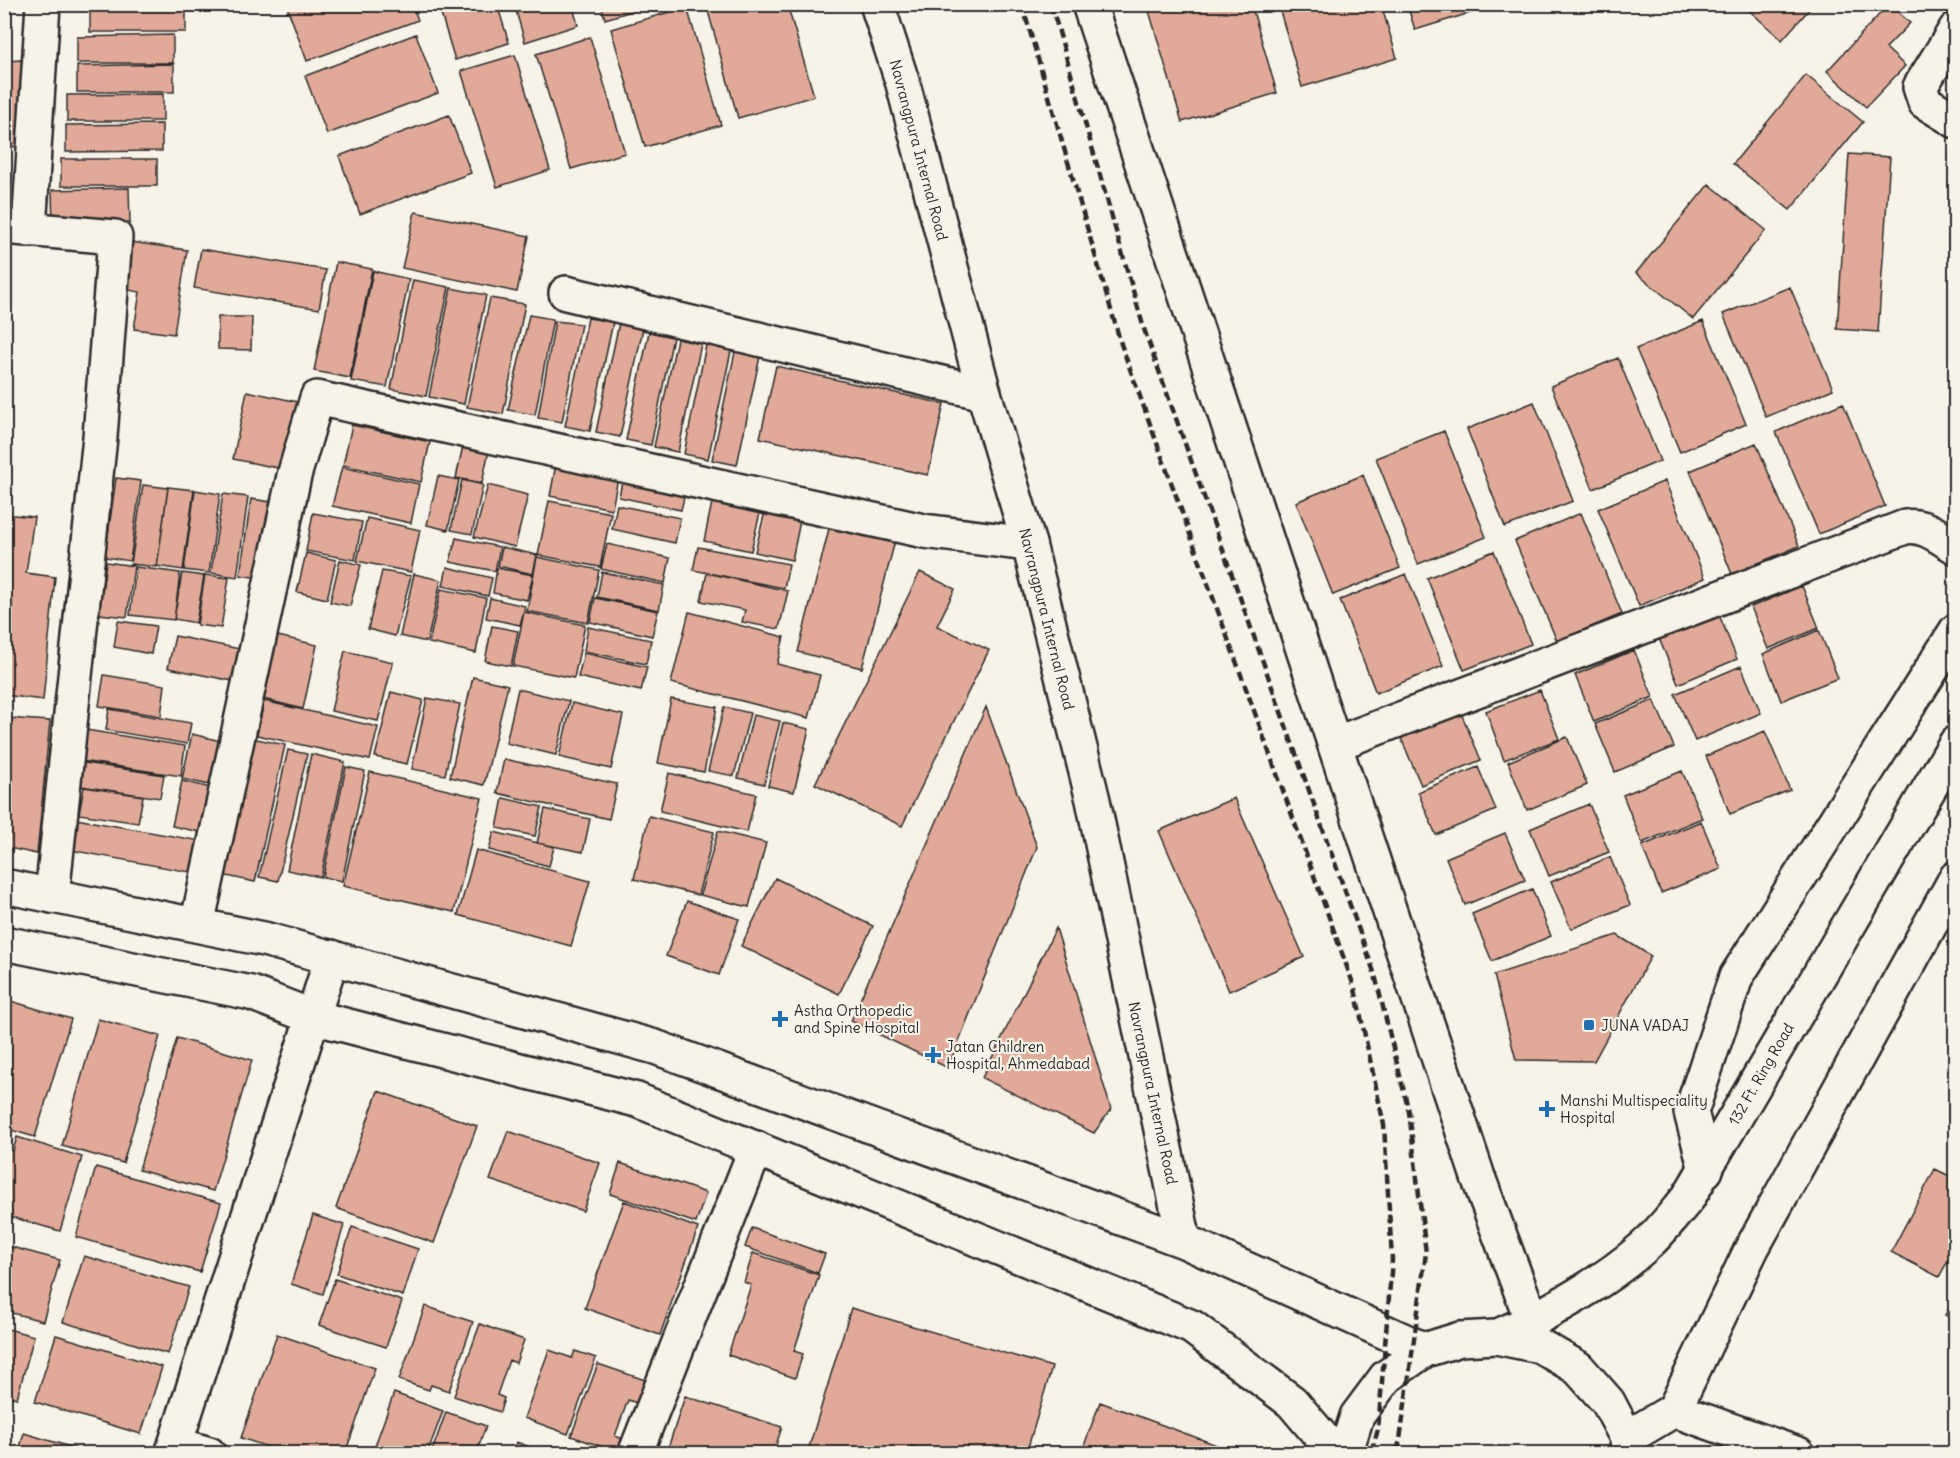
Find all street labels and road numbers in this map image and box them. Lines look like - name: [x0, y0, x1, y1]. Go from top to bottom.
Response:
- street label: Navrangpura Internal Road: [886, 57, 952, 243]
- street label: Navrangpura Internal Road: [1015, 526, 1079, 712]
- street label: Navrangpura Internal Road: [1124, 1000, 1182, 1186]
- street label: 132 Ft. Ring Road: [1724, 1019, 1798, 1128]

